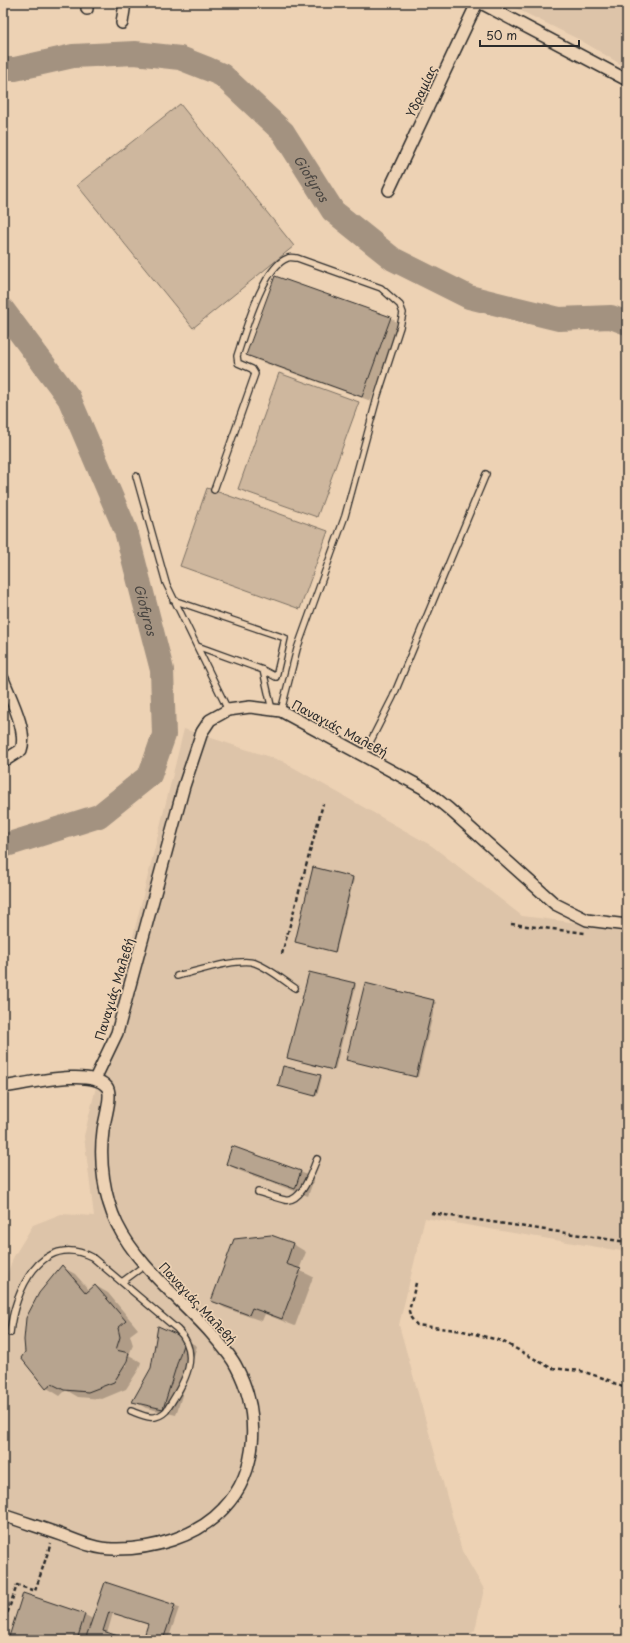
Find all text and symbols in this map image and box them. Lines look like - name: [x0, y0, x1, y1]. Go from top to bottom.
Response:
- scale bar: [480, 22, 579, 48]
- text: 50 m: [486, 26, 517, 44]
- street label: Υδραμίας: [401, 62, 441, 120]
- water label: Giofyros: [290, 151, 335, 206]
- water label: Giofyros: [131, 582, 162, 638]
- street label: Παναγιάς Μαλεβή: [289, 695, 391, 761]
- street label: Παναγιάς Μαλεβή: [90, 936, 138, 1042]
- street label: Παναγιάς Μαλεβή: [155, 1258, 241, 1348]

